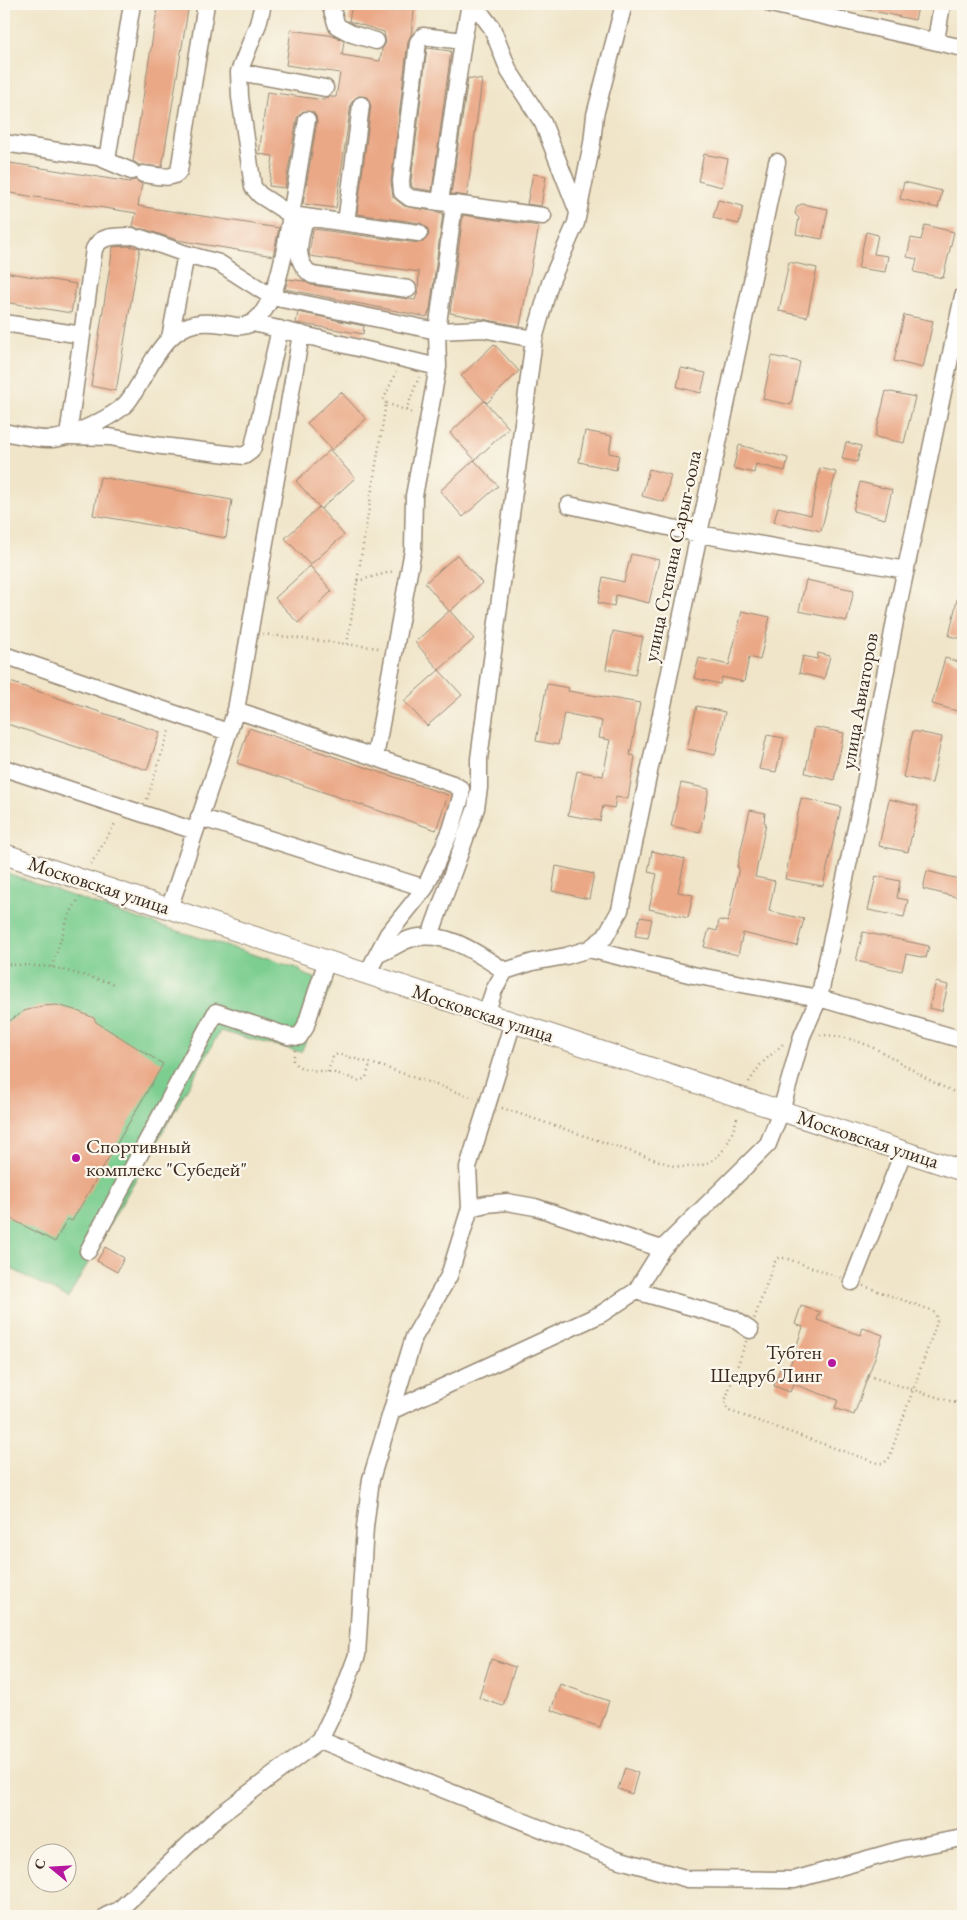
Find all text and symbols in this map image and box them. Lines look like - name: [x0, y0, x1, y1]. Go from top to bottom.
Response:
- street label: улица Степана Сарыг-оола: [637, 448, 707, 664]
- street label: улица Авиаторов: [834, 631, 884, 771]
- street label: Московская улица: [25, 850, 173, 920]
- street label: Московская улица: [409, 978, 557, 1048]
- street label: Московская улица: [794, 1104, 942, 1174]
- place label: Спортивный комплекс "Субедей": [86, 1133, 247, 1182]
- marker: Спортивный комплекс "Субедей": [70, 1152, 82, 1164]
- place label: Тубтен Шедруб Линг: [710, 1339, 822, 1388]
- marker: Тубтен Шедруб Линг: [826, 1357, 838, 1369]
- north arrow: [28, 1842, 78, 1892]
- text: С: [30, 1856, 50, 1871]

